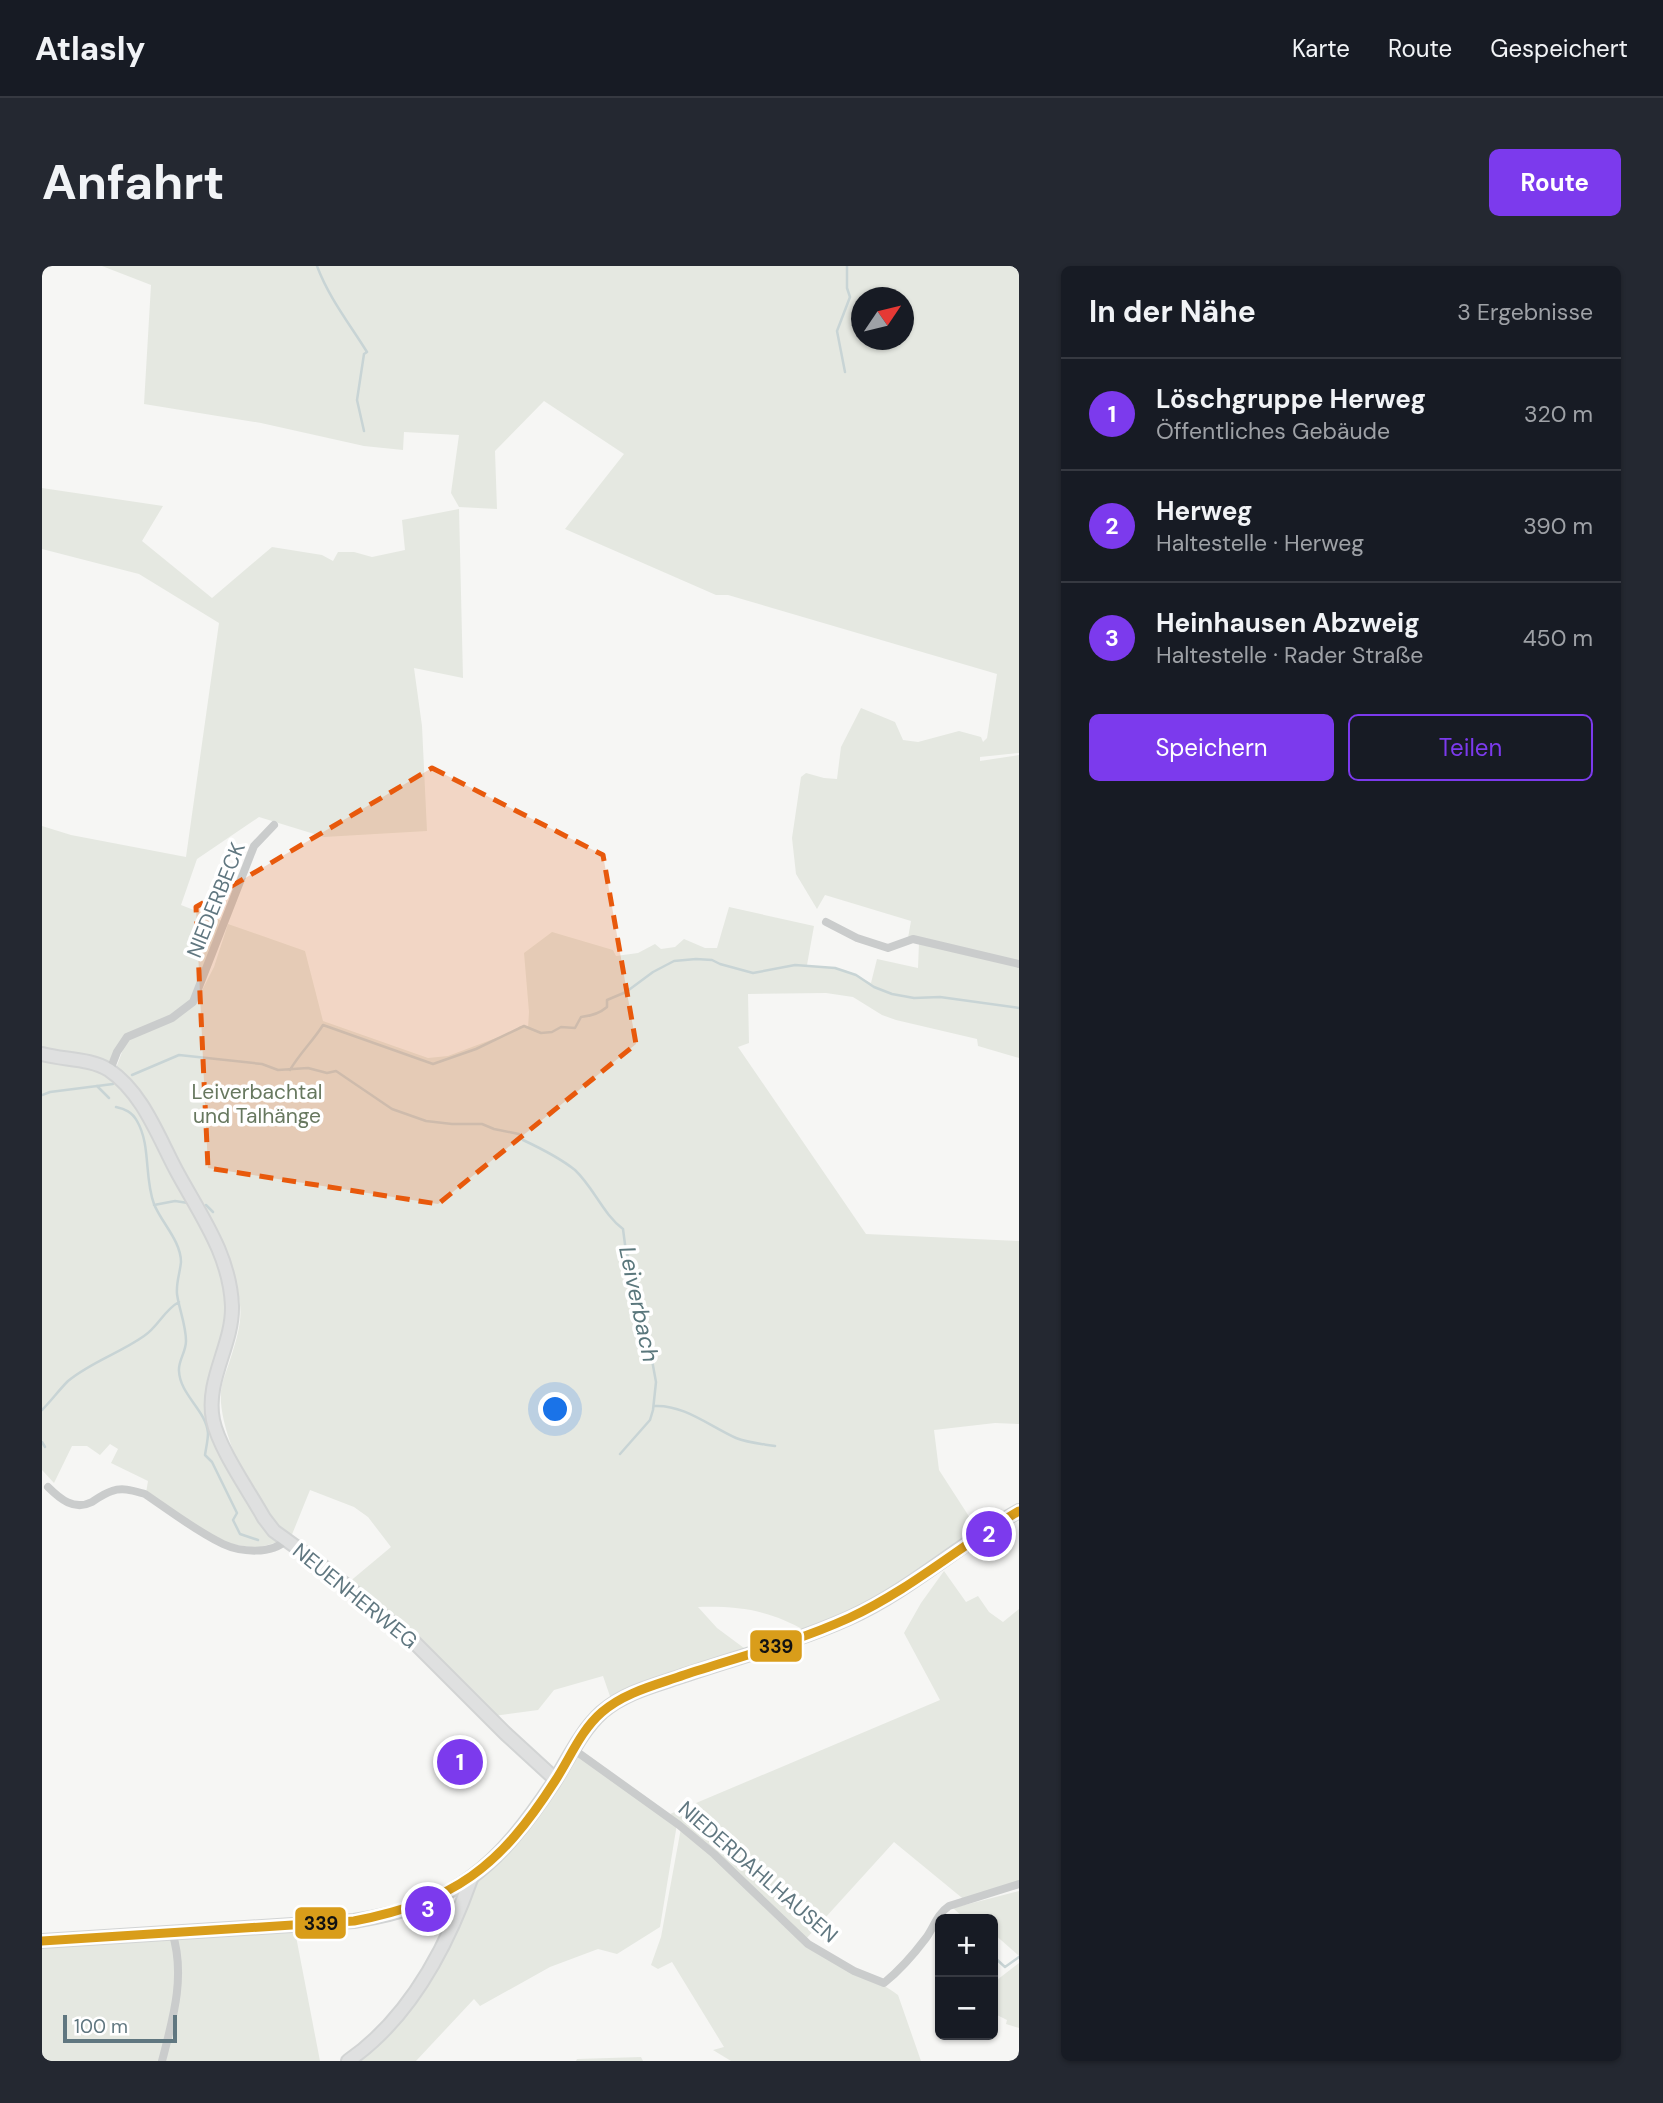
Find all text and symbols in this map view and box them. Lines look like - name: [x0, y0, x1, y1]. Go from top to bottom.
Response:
- text: Atlasly: [35, 27, 145, 70]
- text: Karte: [1292, 33, 1350, 64]
- text: Route: [1388, 33, 1452, 64]
- text: Gespeichert: [1490, 33, 1628, 64]
- button: Route: [1489, 149, 1621, 216]
- text: Anfahrt: [42, 150, 224, 214]
- north arrow: [851, 287, 914, 350]
- text: In der Nähe: [1089, 292, 1256, 331]
- text: 3 Ergebnisse: [1457, 297, 1593, 327]
- text: Löschgruppe Herweg: [1156, 382, 1426, 416]
- text: 1: [1108, 399, 1116, 429]
- text: 320 m: [1524, 399, 1593, 429]
- text: Öffentliches Gebäude: [1156, 416, 1390, 446]
- text: Herweg: [1156, 494, 1253, 528]
- text: 2: [1105, 511, 1119, 541]
- text: 390 m: [1523, 511, 1593, 541]
- text: Haltestelle · Herweg: [1156, 528, 1364, 558]
- text: Heinhausen Abzweig: [1156, 606, 1420, 640]
- text: 3: [1105, 623, 1119, 653]
- text: 450 m: [1523, 623, 1593, 653]
- text: Haltestelle · Rader Straße: [1156, 640, 1423, 670]
- button: Speichern: [1089, 714, 1334, 781]
- button: Teilen: [1348, 714, 1593, 781]
- street label: NIEDERBECK: [180, 838, 252, 962]
- park label: Leiverbachtal und Talhänge: [192, 1078, 322, 1130]
- water label: Leiverbach: [612, 1243, 666, 1365]
- your location: [538, 1392, 572, 1426]
- pin: 2: [966, 1508, 1012, 1560]
- street label: NEUENHERWEG: [287, 1537, 423, 1655]
- line badge: 339: [749, 1629, 803, 1663]
- text: 339: [759, 1634, 793, 1659]
- pin: 1: [437, 1736, 483, 1788]
- street label: NIEDERDAHLHAUSEN: [672, 1795, 844, 1949]
- pin: 3: [405, 1883, 451, 1935]
- line badge: 339: [294, 1906, 347, 1940]
- text: 339: [304, 1911, 338, 1936]
- map controls: [935, 1914, 998, 2040]
- button: +: [935, 1914, 998, 1977]
- button: −: [935, 1977, 998, 2040]
- scale bar: [63, 2012, 177, 2044]
- text: 100 m: [74, 2014, 128, 2039]

